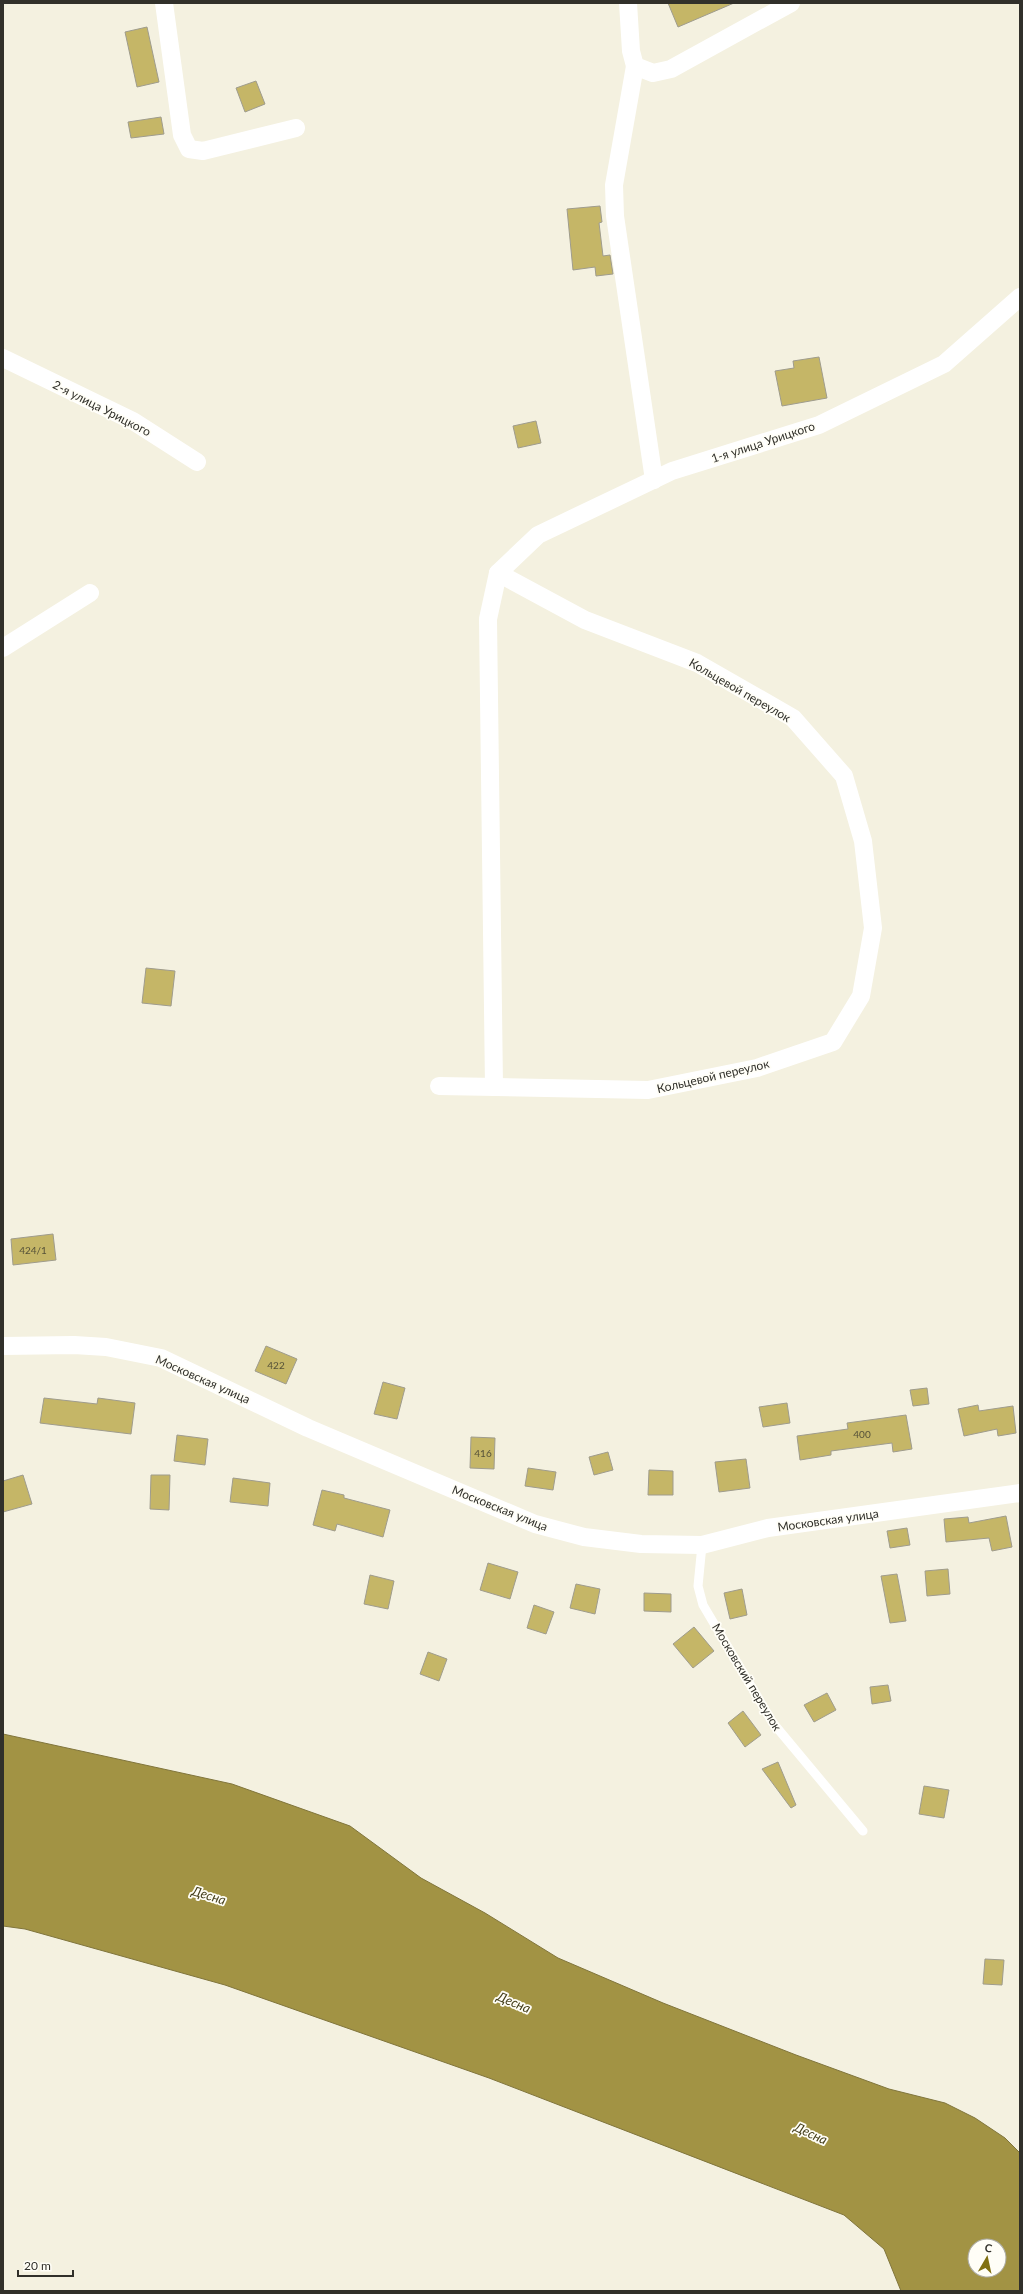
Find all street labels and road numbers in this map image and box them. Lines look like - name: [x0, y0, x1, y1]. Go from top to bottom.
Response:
- street label: 2-я улица Урицкого: [50, 377, 154, 439]
- street label: 1-я улица Урицкого: [709, 418, 817, 466]
- street label: Кольцевой переулок: [687, 655, 794, 726]
- street label: Кольцевой переулок: [655, 1056, 771, 1096]
- street label: Московская улица: [153, 1351, 253, 1407]
- street label: Московская улица: [450, 1482, 550, 1534]
- street label: Московская улица: [776, 1505, 880, 1535]
- street label: Московский переулок: [709, 1621, 785, 1734]

